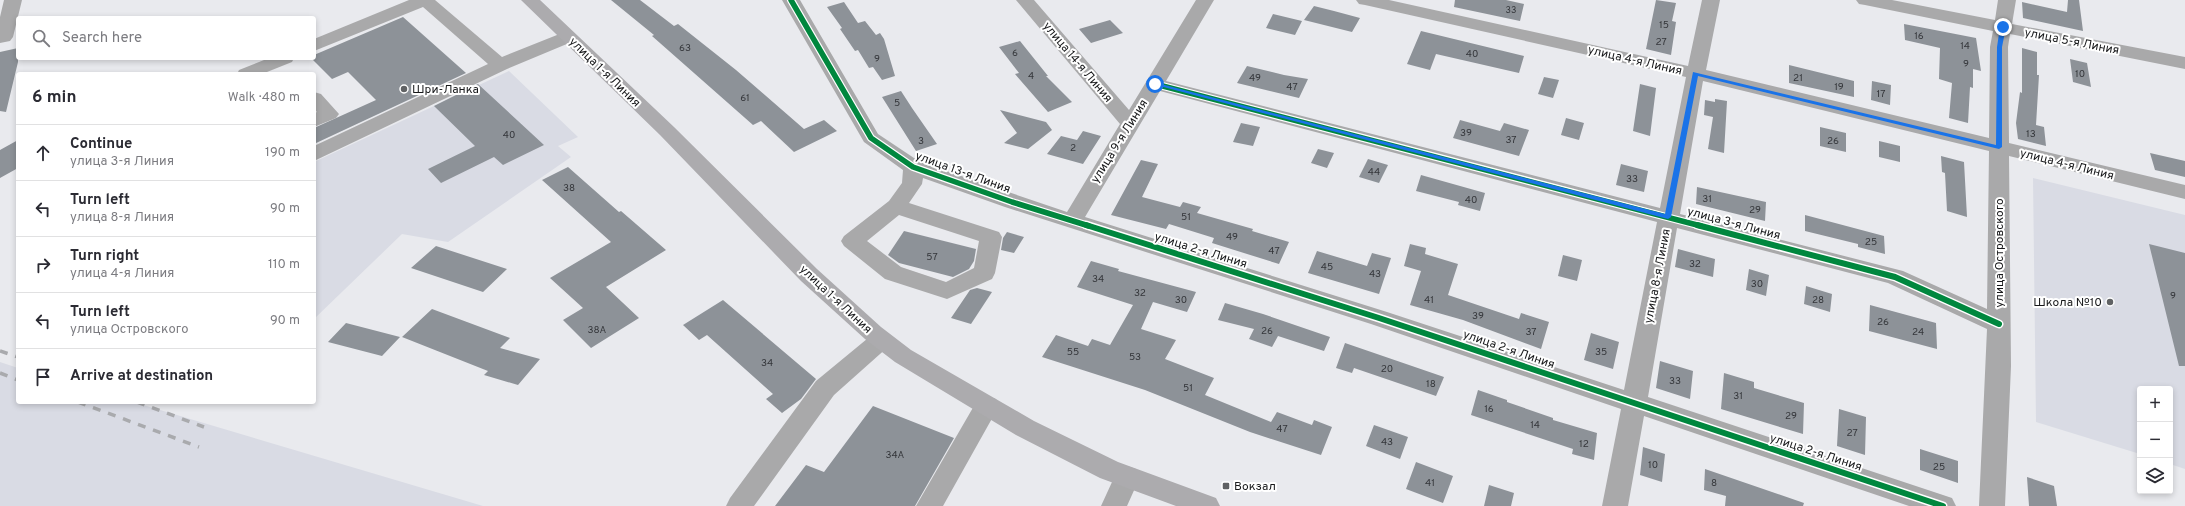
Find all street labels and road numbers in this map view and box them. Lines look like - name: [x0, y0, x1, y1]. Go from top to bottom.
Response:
- street label: улица 14-я Линия: [1039, 19, 1116, 106]
- street label: улица 5-я Линия: [2023, 25, 2121, 59]
- street label: улица 1-я Линия: [565, 34, 644, 111]
- street label: улица 4-я Линия: [1586, 42, 1683, 80]
- street label: улица 9-я Линия: [1088, 97, 1152, 186]
- street label: улица 4-я Линия: [2018, 146, 2115, 184]
- street label: улица 13-я Линия: [913, 148, 1013, 198]
- street label: улица Островского: [1992, 198, 2008, 308]
- street label: улица 3-я Линия: [1685, 204, 1782, 244]
- street label: улица 8-я Линия: [1641, 228, 1675, 325]
- street label: улица 2-я Линия: [1152, 229, 1249, 273]
- street label: улица 1-я Линия: [796, 262, 875, 338]
- street label: улица 2-я Линия: [1461, 327, 1557, 373]
- street label: улица 2-я Линия: [1767, 430, 1864, 475]

